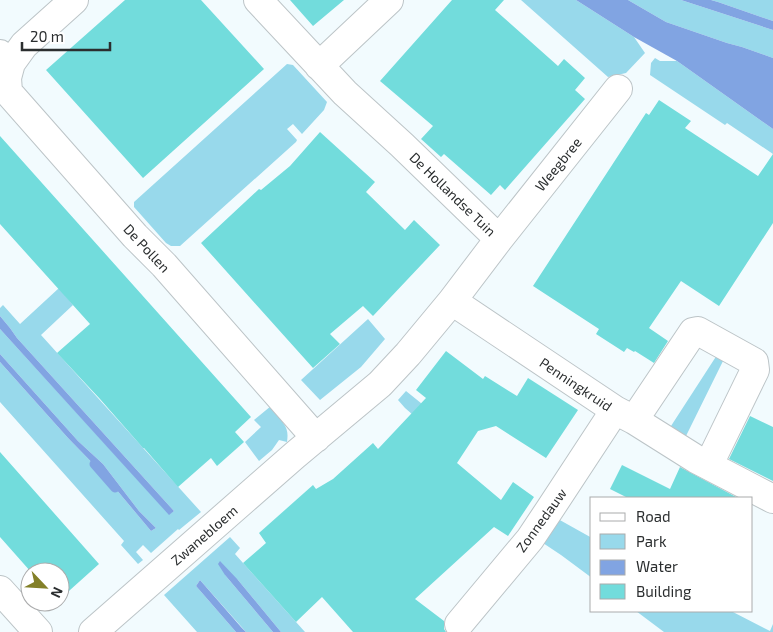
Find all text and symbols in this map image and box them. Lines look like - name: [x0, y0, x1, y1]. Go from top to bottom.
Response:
- scale bar: [22, 20, 110, 52]
- text: 20 m: [30, 27, 64, 45]
- street label: Weegbree: [531, 134, 585, 194]
- street label: De Hollandse Tuin: [406, 149, 500, 239]
- street label: De Pollen: [120, 220, 174, 276]
- street label: Penningkruid: [537, 354, 615, 414]
- street label: Zonnedauw: [512, 484, 570, 555]
- legend: [590, 497, 753, 612]
- street label: Zwanebloem: [167, 502, 241, 568]
- text: Road: [636, 507, 671, 525]
- text: Park: [636, 532, 667, 550]
- text: Water: [636, 557, 678, 575]
- north arrow: [20, 562, 70, 612]
- text: Building: [636, 582, 692, 600]
- text: N: [47, 585, 67, 601]

